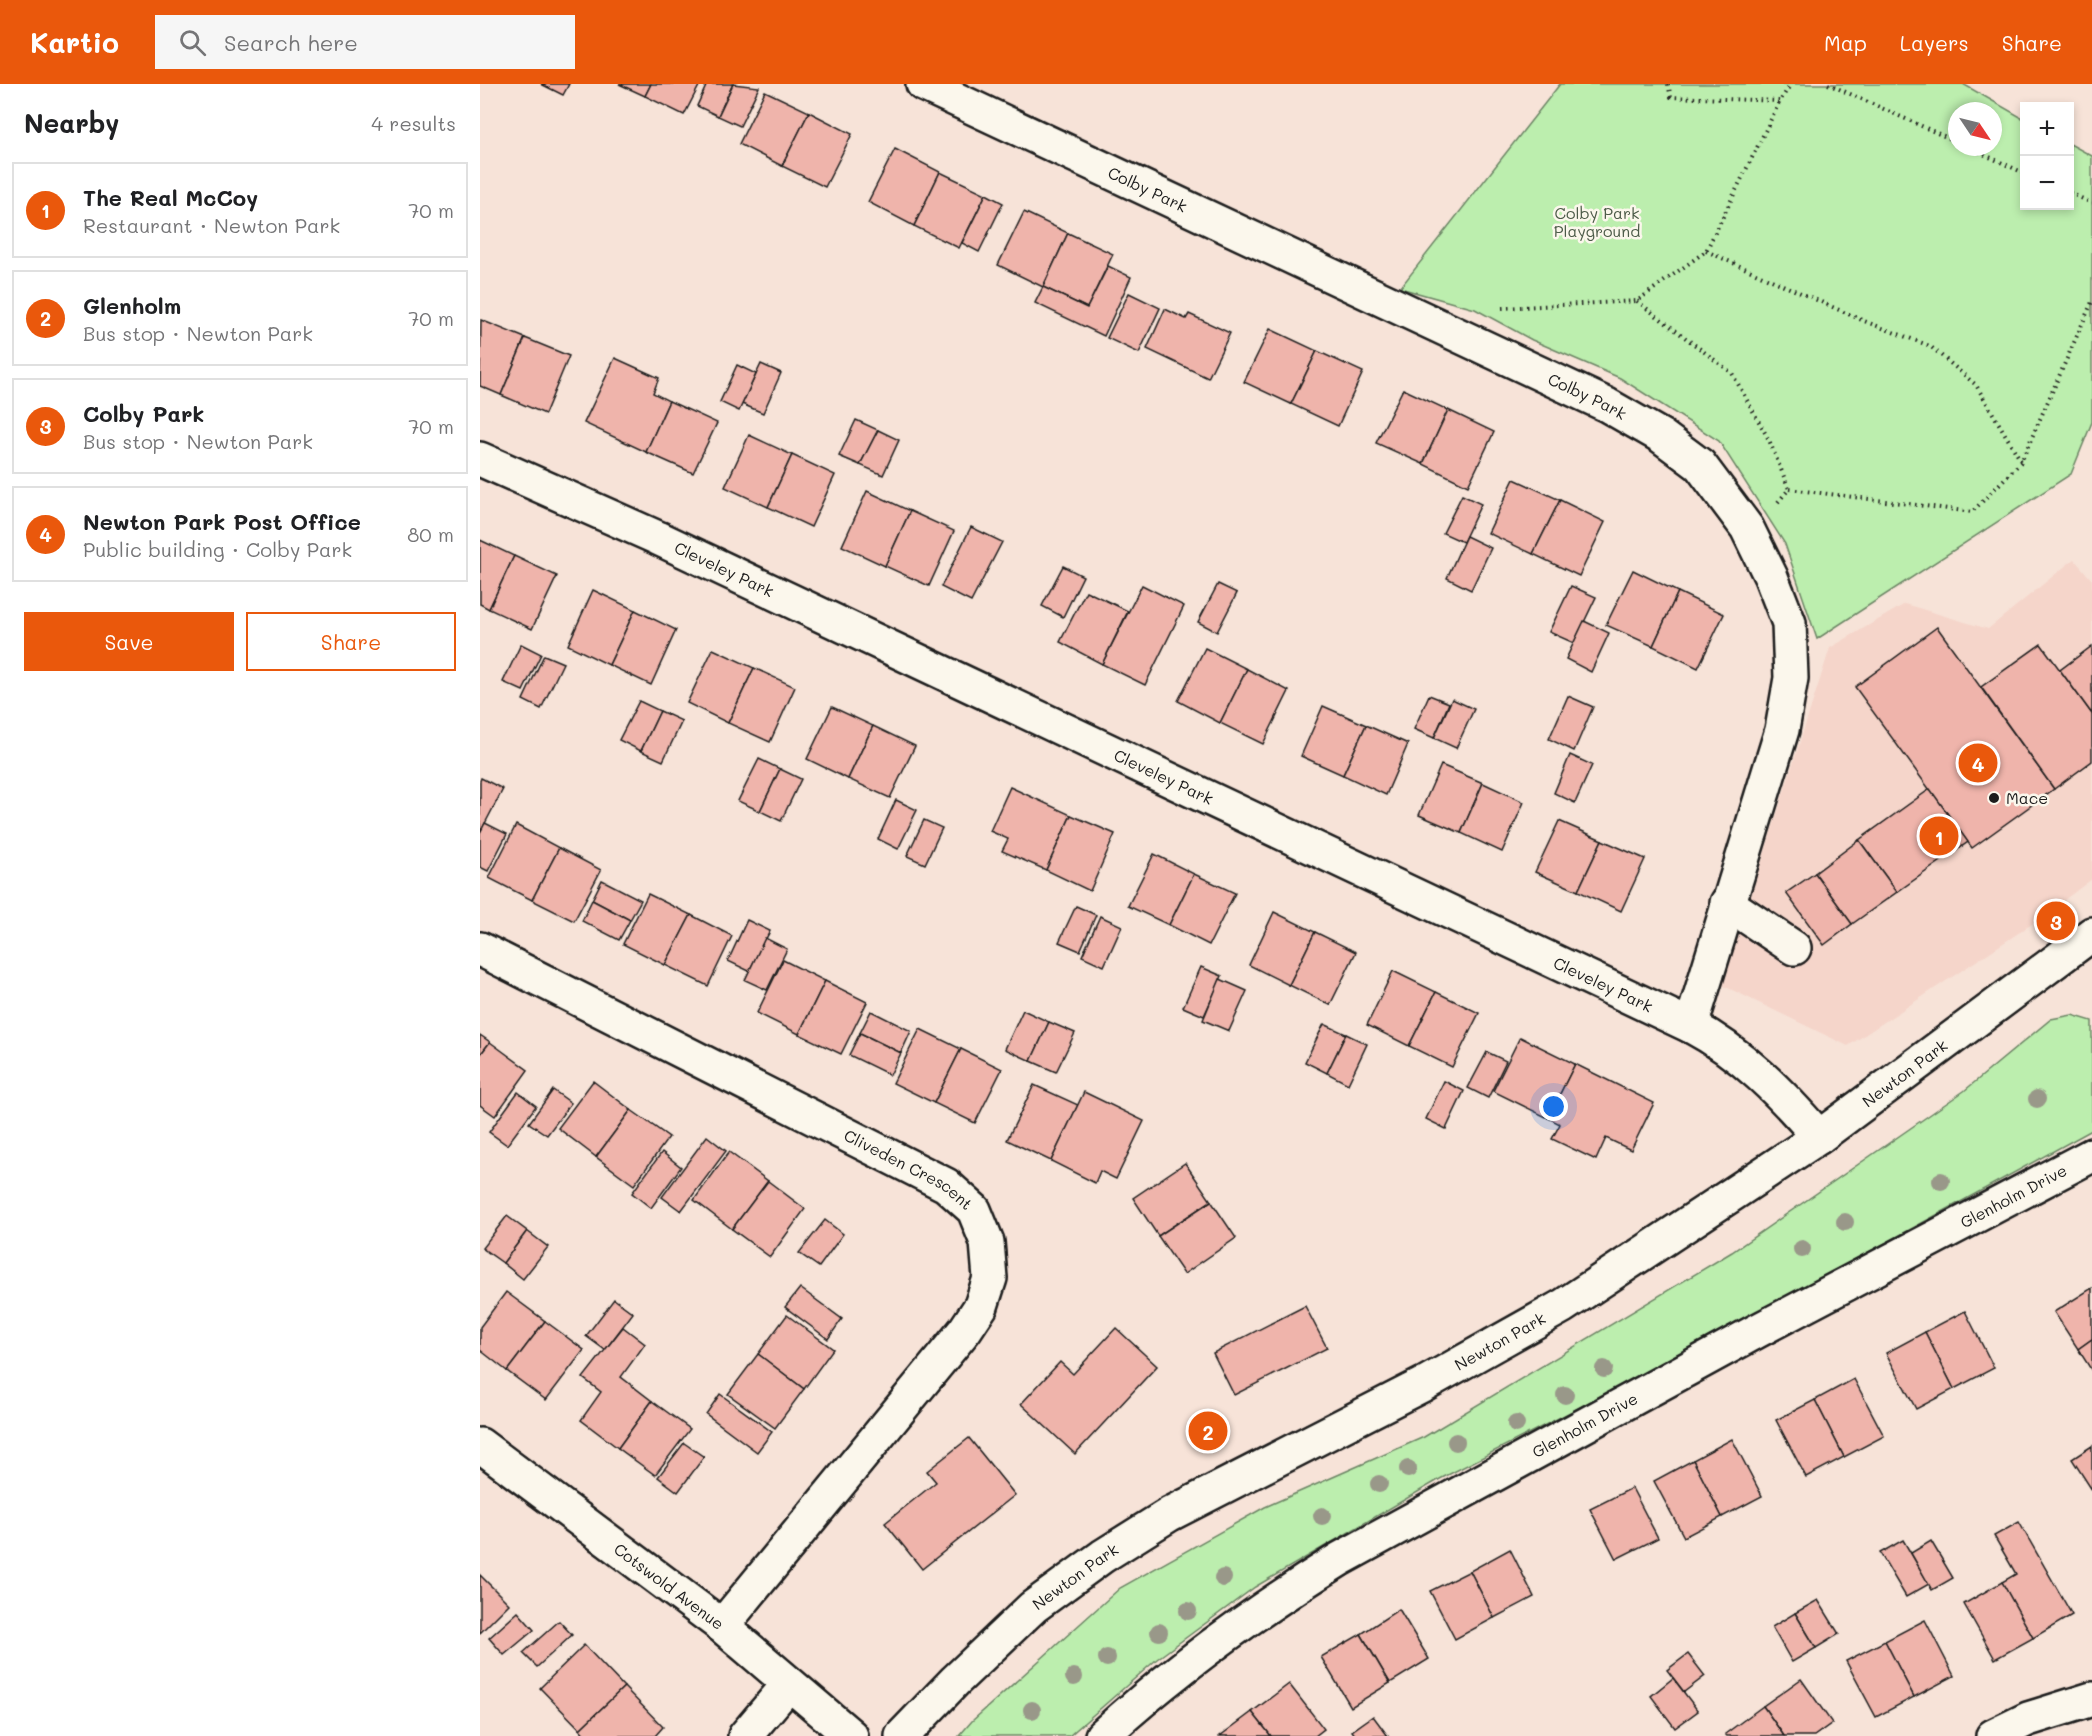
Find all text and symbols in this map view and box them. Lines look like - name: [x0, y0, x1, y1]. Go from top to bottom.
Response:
- search box: [155, 15, 575, 69]
- text: Kartio: [30, 24, 119, 60]
- icon: search: [176, 26, 209, 59]
- text: Search here: [224, 28, 358, 57]
- text: Map: [1824, 29, 1867, 56]
- text: Layers: [1900, 29, 1969, 56]
- text: Share: [2002, 29, 2062, 56]
- north arrow: [1948, 102, 2002, 156]
- map controls: [2020, 102, 2074, 210]
- button: +: [2020, 102, 2074, 156]
- text: Nearby: [24, 106, 119, 140]
- text: 4 results: [371, 110, 456, 136]
- button: −: [2020, 156, 2074, 210]
- street label: Colby Park: [1105, 161, 1191, 216]
- text: The Real McCoy: [83, 183, 258, 212]
- text: 1: [41, 197, 50, 223]
- text: 70 m: [408, 197, 454, 223]
- park label: Colby Park Playground: [1554, 202, 1640, 241]
- text: Restaurant · Newton Park: [83, 212, 340, 238]
- text: Glenholm: [83, 291, 181, 320]
- text: 2: [40, 305, 51, 331]
- text: 70 m: [408, 305, 454, 331]
- text: Bus stop · Newton Park: [83, 320, 313, 346]
- street label: Colby Park: [1545, 368, 1631, 424]
- text: Colby Park: [83, 399, 204, 428]
- text: 3: [40, 413, 52, 439]
- text: 70 m: [408, 413, 454, 439]
- text: Bus stop · Newton Park: [83, 428, 313, 454]
- text: Newton Park Post Office: [83, 507, 361, 536]
- text: 4: [39, 521, 52, 547]
- text: 80 m: [407, 521, 454, 547]
- text: Public building · Colby Park: [83, 536, 352, 562]
- street label: Cleveley Park: [671, 536, 778, 601]
- button: Save: [24, 612, 234, 671]
- button: Share: [246, 612, 456, 671]
- pin: 4: [1958, 740, 1998, 786]
- street label: Cleveley Park: [1111, 744, 1217, 809]
- place label: Mace: [2006, 787, 2048, 808]
- marker: Mace: [1987, 791, 2001, 805]
- pin: 1: [1920, 814, 1958, 858]
- pin: 3: [2036, 898, 2076, 944]
- street label: Cleveley Park: [1550, 952, 1656, 1016]
- street label: Newton Park: [1858, 1034, 1951, 1111]
- your location: [1539, 1092, 1568, 1121]
- street label: Cliveden Crescent: [841, 1124, 977, 1214]
- street label: Glenholm Drive: [1956, 1159, 2070, 1232]
- street label: Newton Park: [1451, 1307, 1549, 1375]
- street label: Glenholm Drive: [1528, 1387, 1641, 1462]
- pin: 2: [1188, 1408, 1228, 1454]
- street label: Cotswold Avenue: [610, 1538, 729, 1634]
- street label: Newton Park: [1028, 1538, 1122, 1614]

